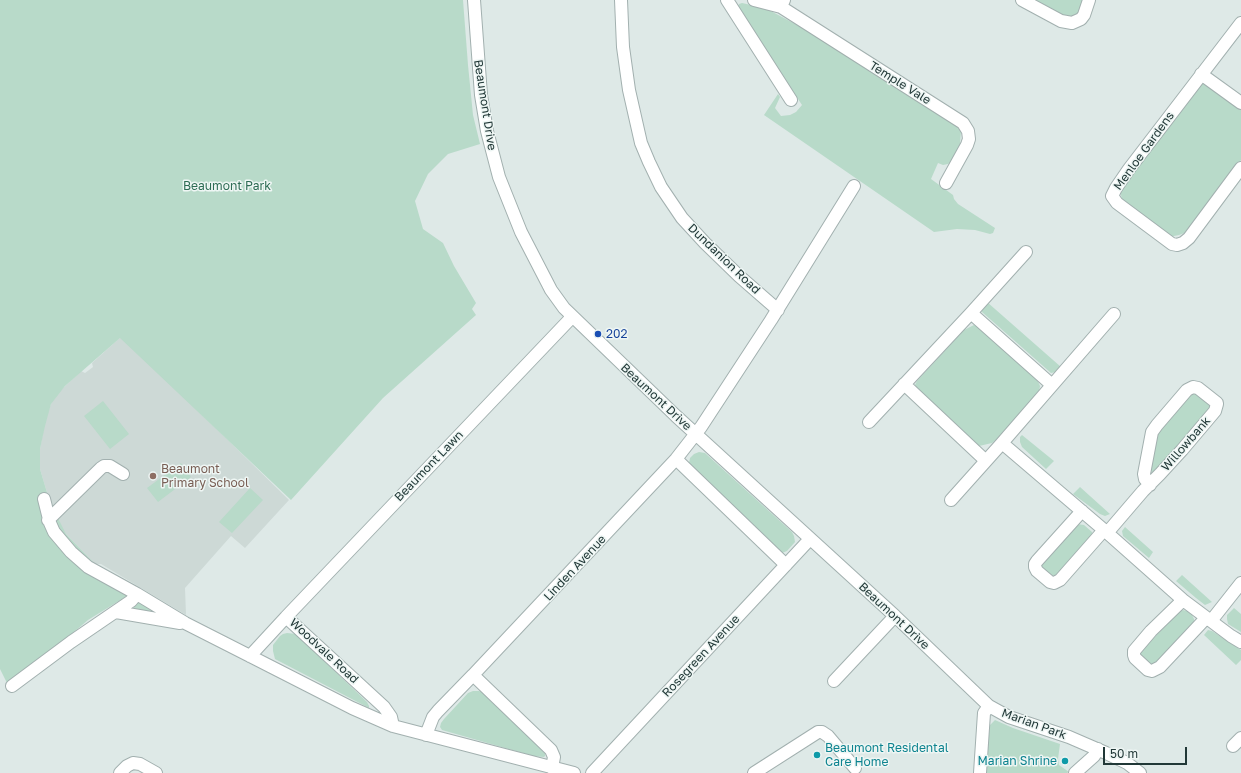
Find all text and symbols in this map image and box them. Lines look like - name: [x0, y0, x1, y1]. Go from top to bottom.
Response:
- street label: Temple Vale: [867, 58, 933, 108]
- street label: Beaumont Drive: [471, 59, 499, 151]
- street label: Menloe Gardens: [1111, 109, 1177, 193]
- park label: Beaumont Park: [183, 179, 271, 193]
- street label: Dundanion Road: [685, 221, 763, 297]
- place label: 202: [606, 327, 627, 341]
- marker: 202: [593, 329, 603, 339]
- street label: Beaumont Drive: [618, 360, 694, 434]
- street label: Willowbank: [1158, 414, 1214, 474]
- street label: Beaumont Lawn: [392, 428, 466, 504]
- place label: Beaumont Primary School: [161, 462, 249, 490]
- marker: Beaumont Primary School: [148, 471, 158, 481]
- street label: Linden Avenue: [541, 532, 609, 604]
- street label: Beaumont Drive: [856, 579, 932, 653]
- street label: Rosegreen Avenue: [659, 612, 743, 700]
- street label: Woodvale Road: [287, 615, 361, 687]
- street label: Marian Park: [1000, 706, 1068, 742]
- scale bar: [1105, 739, 1189, 765]
- place label: Beaumont Residental Care Home: [825, 741, 949, 769]
- text: 50 m: [1110, 746, 1138, 761]
- marker: Beaumont Residental Care Home: [812, 750, 822, 760]
- place label: Marian Shrine: [978, 754, 1057, 768]
- marker: Marian Shrine: [1060, 756, 1070, 766]

